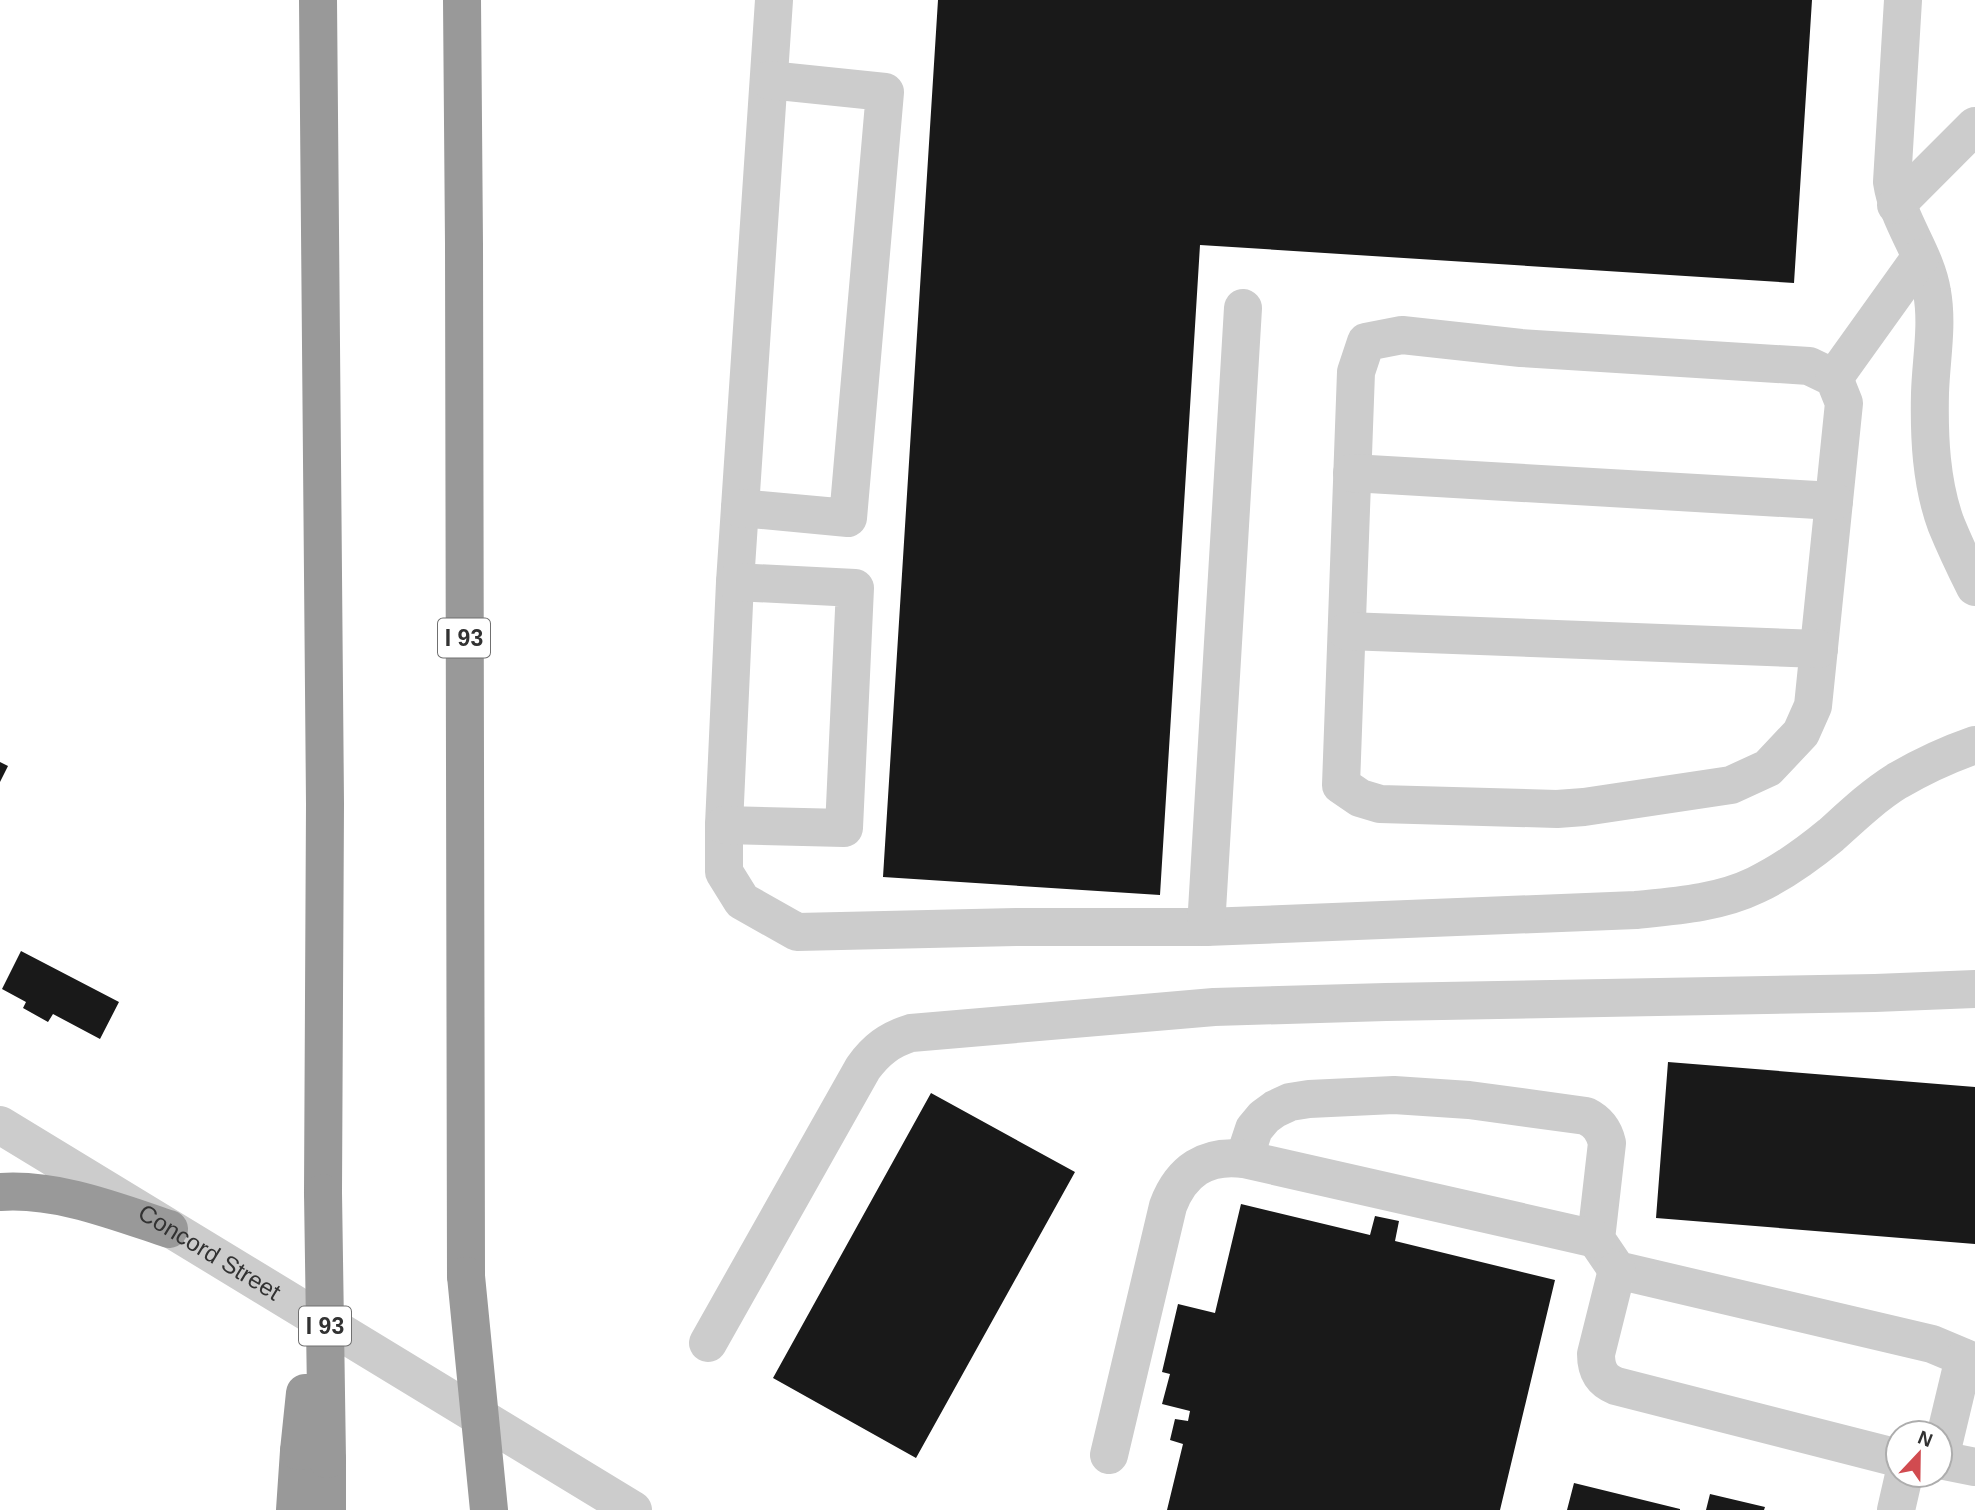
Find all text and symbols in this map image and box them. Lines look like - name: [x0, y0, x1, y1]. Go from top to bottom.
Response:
- road number: I 93: [438, 618, 490, 658]
- street label: Concord Street: [134, 1198, 286, 1306]
- road number: I 93: [299, 1306, 351, 1345]
- north arrow: [1884, 1419, 1954, 1489]
- text: N: [1915, 1426, 1935, 1451]

